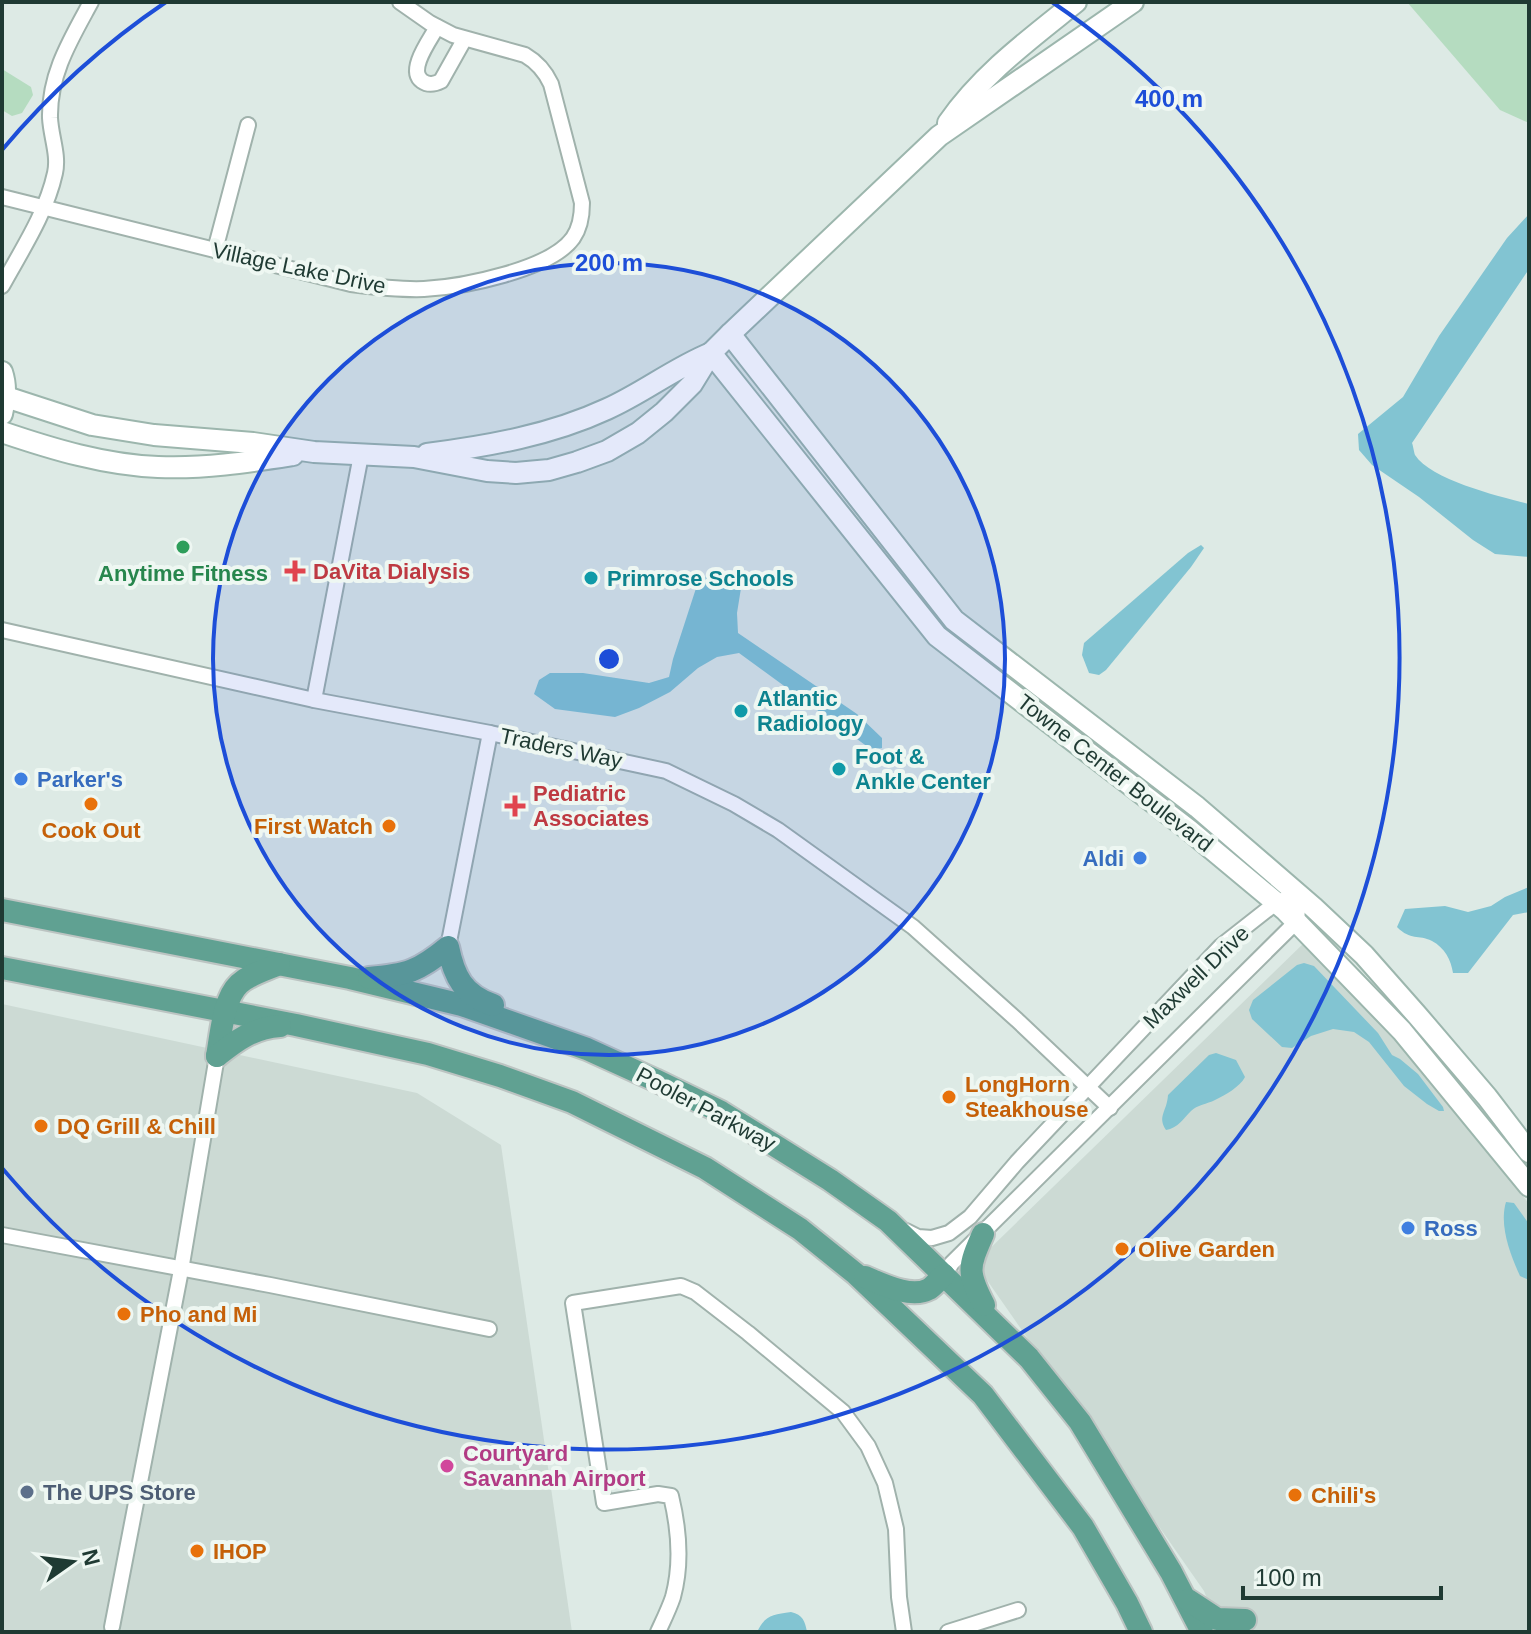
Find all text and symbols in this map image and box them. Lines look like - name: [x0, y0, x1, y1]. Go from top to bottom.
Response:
- text: 400 m: [1135, 85, 1203, 112]
- street label: Village Lake Drive: [210, 237, 388, 299]
- text: 200 m: [575, 249, 643, 276]
- marker: Anytime Fitness: [174, 538, 192, 556]
- place label: DaVita Dialysis: [313, 559, 470, 584]
- marker: DaVita Dialysis: [284, 560, 306, 582]
- place label: Anytime Fitness: [98, 561, 268, 586]
- place label: Primrose Schools: [607, 566, 794, 591]
- marker: Primrose Schools: [582, 569, 600, 587]
- centre of rings: [595, 645, 623, 673]
- place label: Atlantic Radiology: [757, 686, 864, 736]
- street label: Towne Center Boulevard: [1012, 689, 1218, 857]
- marker: Atlantic Radiology: [732, 702, 750, 720]
- street label: Traders Way: [498, 723, 624, 773]
- place label: Foot & Ankle Center: [855, 744, 991, 794]
- marker: Foot & Ankle Center: [830, 760, 848, 778]
- place label: Parker's: [37, 767, 123, 792]
- marker: Parker's: [12, 770, 30, 788]
- place label: Pediatric Associates: [533, 781, 649, 831]
- marker: Cook Out: [82, 795, 100, 813]
- marker: Pediatric Associates: [504, 795, 526, 817]
- place label: First Watch: [254, 814, 373, 839]
- marker: First Watch: [380, 817, 398, 835]
- place label: Cook Out: [42, 818, 141, 843]
- place label: Aldi: [1082, 846, 1124, 871]
- marker: Aldi: [1131, 849, 1149, 867]
- street label: Maxwell Drive: [1138, 920, 1254, 1034]
- street label: Pooler Parkway: [632, 1062, 780, 1156]
- place label: LongHorn Steakhouse: [965, 1072, 1089, 1122]
- marker: LongHorn Steakhouse: [940, 1088, 958, 1106]
- place label: DQ Grill & Chill: [57, 1114, 216, 1139]
- marker: DQ Grill & Chill: [32, 1117, 50, 1135]
- place label: Ross: [1424, 1216, 1478, 1241]
- marker: Ross: [1399, 1219, 1417, 1237]
- place label: Olive Garden: [1138, 1237, 1275, 1262]
- marker: Olive Garden: [1113, 1240, 1131, 1258]
- place label: Pho and Mi: [140, 1302, 257, 1327]
- marker: Pho and Mi: [115, 1305, 133, 1323]
- place label: Courtyard Savannah Airport: [463, 1441, 646, 1491]
- marker: Courtyard Savannah Airport: [438, 1457, 456, 1475]
- place label: The UPS Store: [43, 1480, 196, 1505]
- marker: The UPS Store: [18, 1483, 36, 1501]
- place label: Chili's: [1311, 1483, 1376, 1508]
- marker: Chili's: [1286, 1486, 1304, 1504]
- north arrow: [32, 1522, 112, 1602]
- place label: IHOP: [213, 1539, 267, 1564]
- marker: IHOP: [188, 1542, 206, 1560]
- text: N: [77, 1547, 105, 1568]
- scale bar: [1243, 1550, 1441, 1600]
- text: 100 m: [1255, 1564, 1322, 1591]

